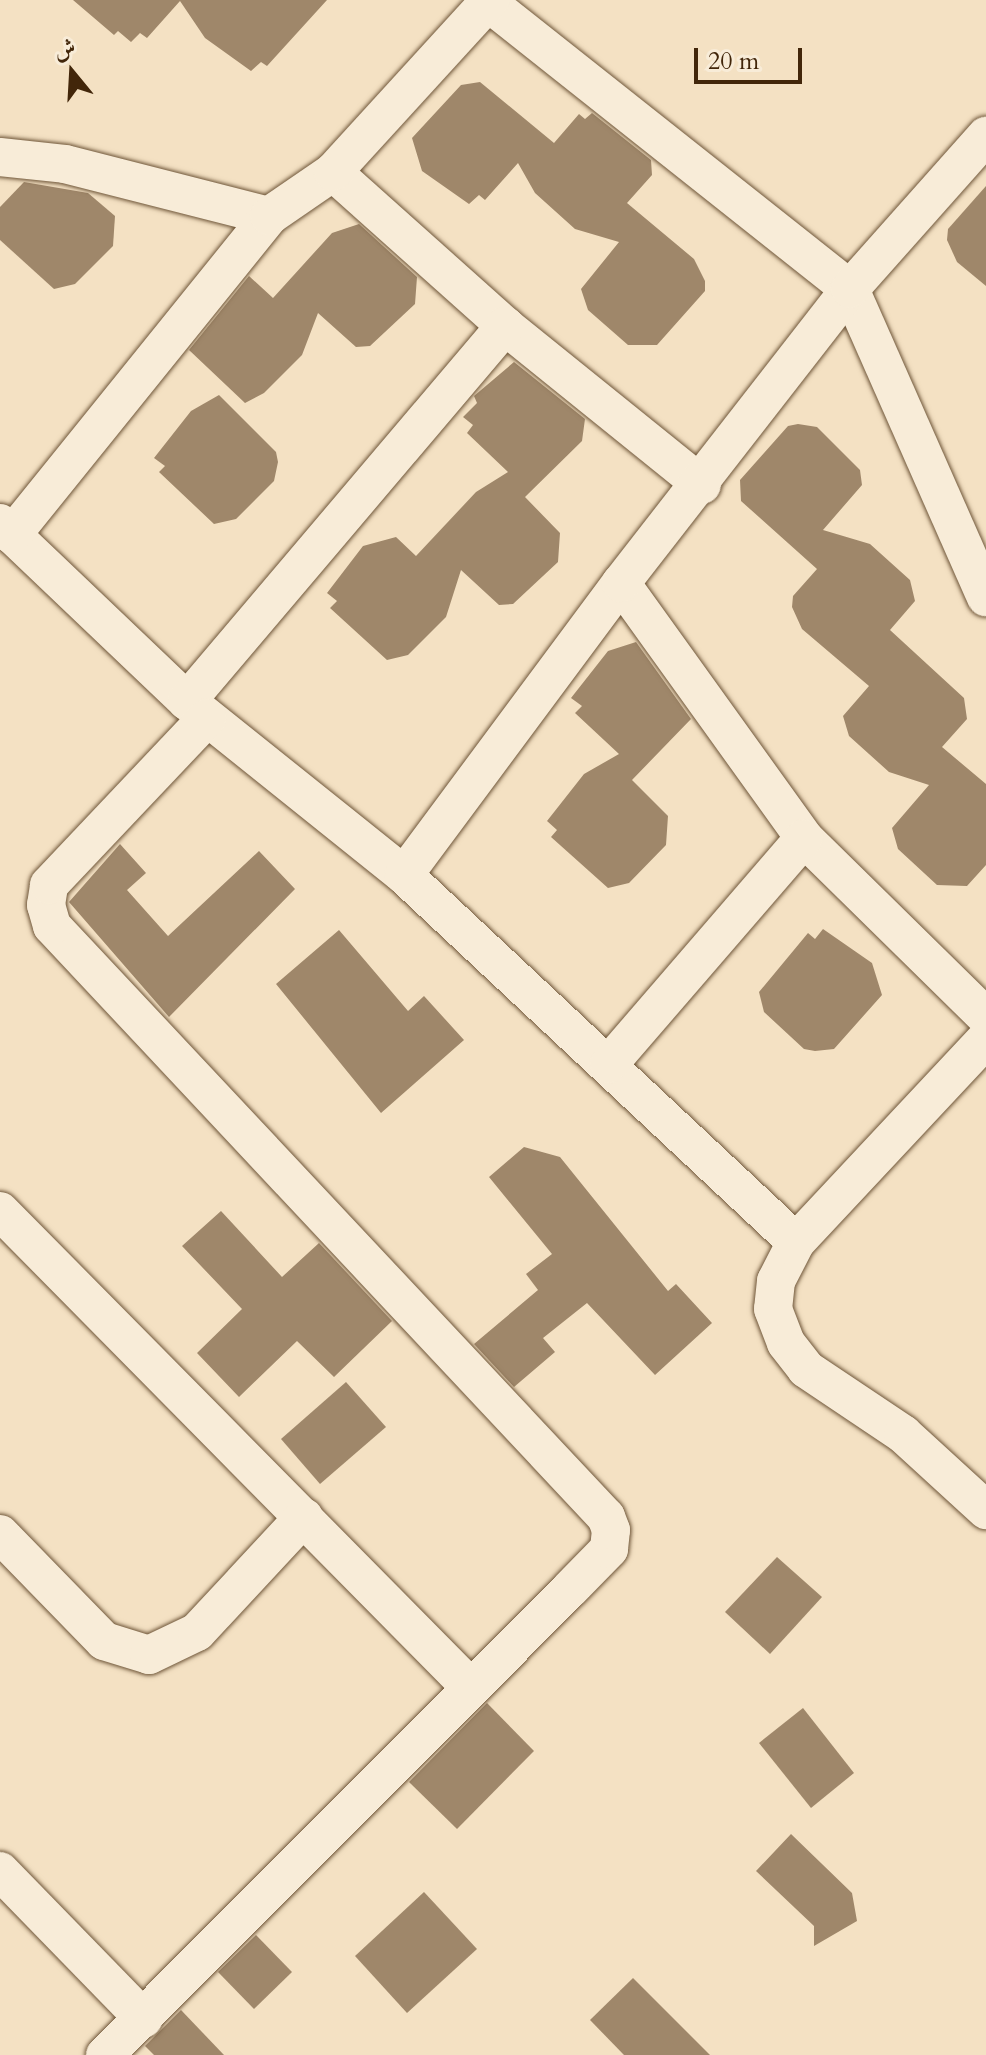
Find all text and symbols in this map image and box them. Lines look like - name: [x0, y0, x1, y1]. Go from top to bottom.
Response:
- north arrow: [32, 32, 112, 112]
- text: ش: [50, 32, 80, 67]
- scale bar: [698, 32, 806, 82]
- text: 20 m: [708, 45, 759, 78]

